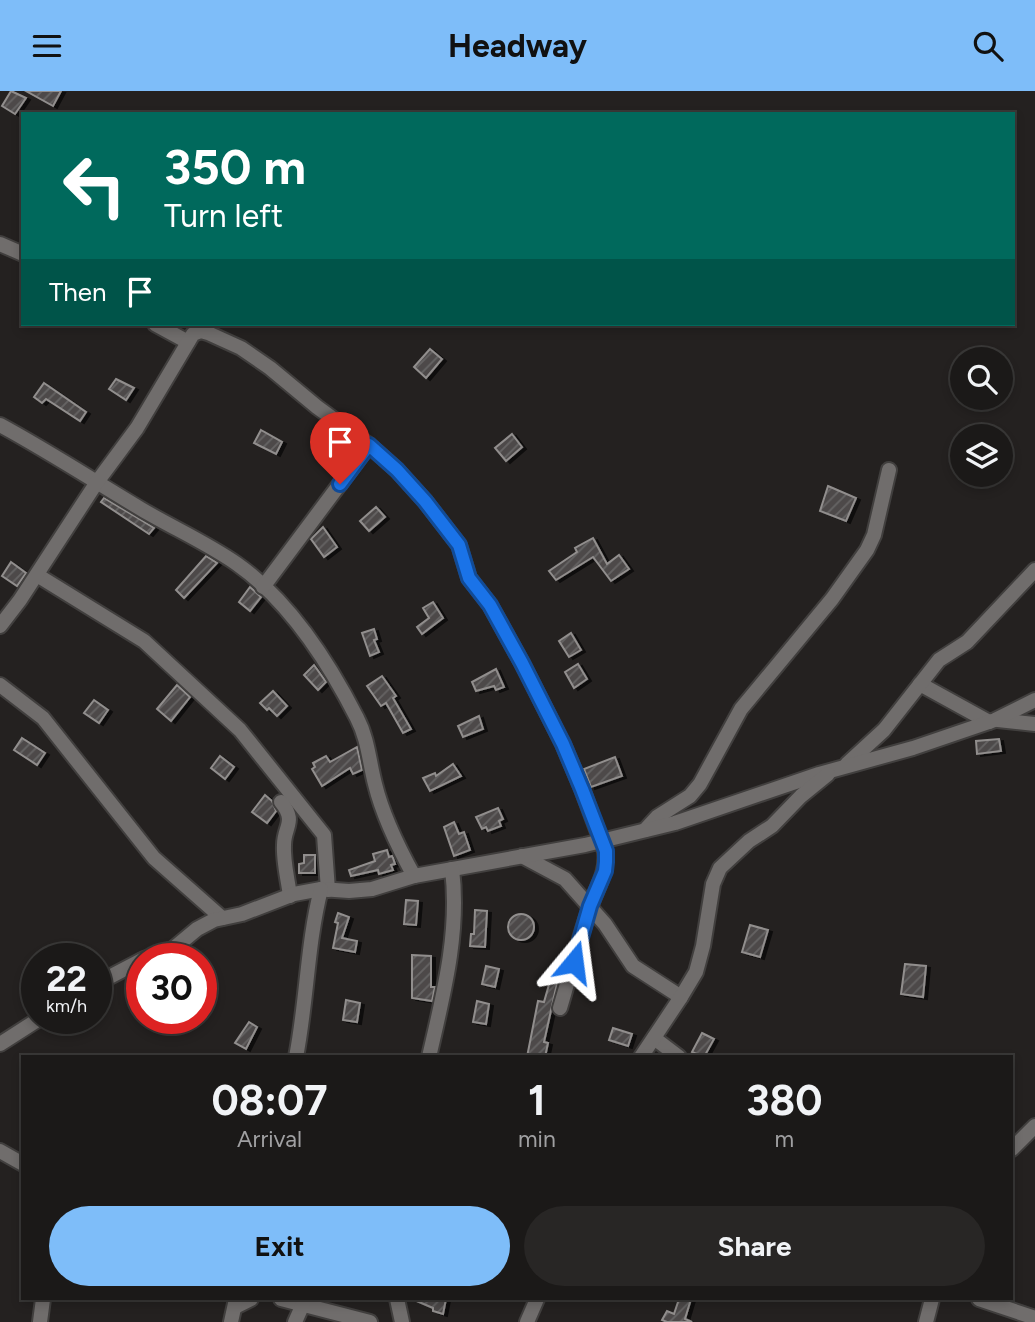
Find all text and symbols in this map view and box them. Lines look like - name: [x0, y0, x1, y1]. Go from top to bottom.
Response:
- icon: menu: [28, 27, 66, 65]
- text: Headway: [448, 27, 587, 65]
- icon: search: [969, 27, 1007, 65]
- text: 350 m: [164, 137, 306, 196]
- icon: left: [49, 140, 140, 231]
- text: Turn left: [164, 197, 283, 235]
- icon: arrive: [121, 273, 159, 311]
- text: Then: [49, 276, 107, 308]
- map controls: [950, 347, 1013, 487]
- button: search: [950, 347, 1013, 410]
- pin: [310, 412, 370, 484]
- icon: arrive: [321, 423, 359, 461]
- button: layers: [950, 424, 1013, 487]
- position arrow: [537, 925, 611, 999]
- speed limit sign: 30: [126, 943, 217, 1034]
- text: 22: [46, 958, 87, 1000]
- text: km/h: [46, 995, 87, 1017]
- text: 08:07: [211, 1075, 328, 1126]
- text: 1: [528, 1075, 546, 1126]
- text: 380: [746, 1075, 823, 1126]
- text: Arrival: [237, 1125, 302, 1153]
- text: min: [518, 1125, 556, 1153]
- text: m: [775, 1125, 794, 1153]
- button: Exit: [49, 1206, 510, 1286]
- button: Share: [524, 1206, 985, 1286]

